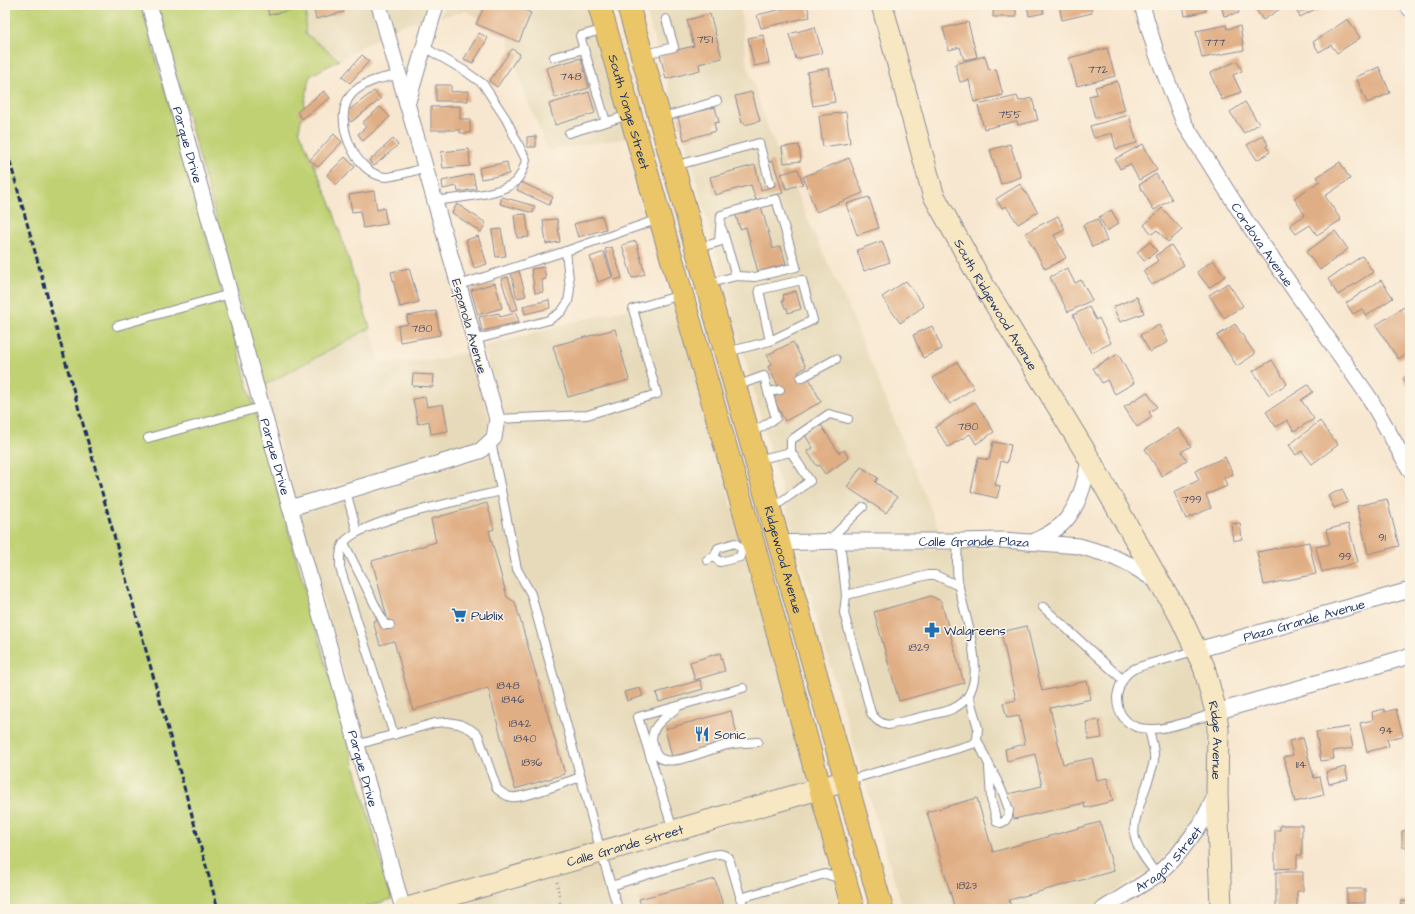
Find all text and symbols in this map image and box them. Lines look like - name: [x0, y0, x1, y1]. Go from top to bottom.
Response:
- house number: 751: [697, 32, 714, 47]
- house number: 777: [1205, 35, 1225, 50]
- street label: South Yonge Street: [604, 52, 654, 172]
- house number: 772: [1088, 62, 1109, 77]
- house number: 748: [560, 69, 582, 84]
- street label: Parque Drive: [168, 104, 207, 185]
- house number: 755: [999, 107, 1021, 122]
- street label: Cordova Avenue: [1227, 199, 1297, 291]
- street label: South Ridgewood Avenue: [949, 236, 1042, 374]
- street label: Espanola Avenue: [447, 277, 491, 376]
- house number: 780: [412, 321, 432, 336]
- street label: Parque Drive: [256, 416, 294, 497]
- house number: 780: [958, 419, 978, 434]
- house number: 799: [1182, 492, 1202, 507]
- street label: Ridgewood Avenue: [759, 504, 807, 616]
- house number: 91: [1378, 530, 1386, 545]
- street label: Calle Grande Plaza: [919, 532, 1030, 552]
- house number: 99: [1339, 549, 1351, 564]
- street label: Plaza Grande Avenue: [1241, 595, 1367, 647]
- supermarket icon: Publix: [450, 606, 468, 624]
- place label: Publix: [471, 607, 504, 625]
- pharmacy icon: Walgreens: [923, 621, 941, 639]
- place label: Walgreens: [944, 622, 1006, 641]
- house number: 1829: [908, 640, 930, 655]
- house number: 1848: [496, 678, 520, 693]
- house number: 1846: [502, 692, 525, 707]
- street label: Ridge Avenue: [1203, 699, 1226, 780]
- house number: 1842: [509, 716, 532, 731]
- house number: 94: [1379, 723, 1393, 738]
- restaurant icon: Sonic: [693, 725, 711, 743]
- place label: Sonic: [714, 726, 746, 744]
- street label: Parque Drive: [343, 728, 382, 809]
- house number: 1840: [514, 731, 537, 746]
- house number: 1836: [521, 755, 543, 770]
- house number: 114: [1296, 757, 1307, 772]
- street label: Calle Grande Street: [565, 820, 686, 871]
- street label: Aragon Street: [1132, 822, 1207, 897]
- house number: 1823: [957, 878, 978, 893]

